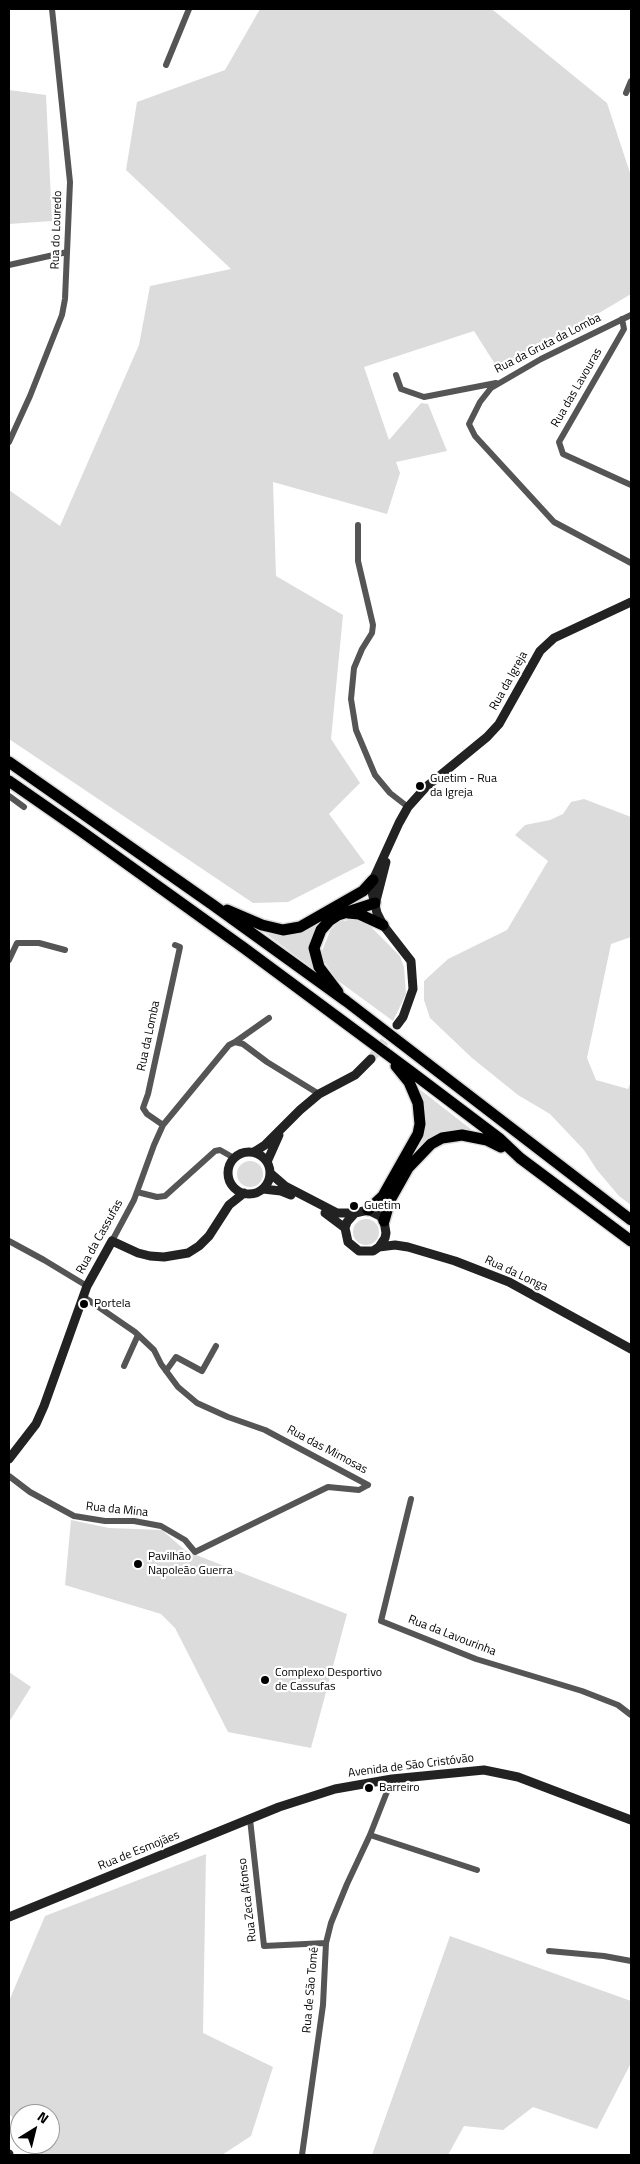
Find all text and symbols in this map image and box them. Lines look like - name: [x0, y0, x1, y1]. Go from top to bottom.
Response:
- street label: Rua do Louredo: [48, 190, 66, 270]
- street label: Rua da Gruta da Lomba: [492, 311, 604, 377]
- street label: Rua das Lavouras: [549, 346, 605, 430]
- street label: Rua da Igreja: [487, 649, 531, 713]
- place label: Guetim - Rua da Igreja: [430, 772, 497, 800]
- marker: Guetim - Rua da Igreja: [414, 780, 426, 792]
- street label: Rua da Lomba: [134, 999, 164, 1073]
- street label: Rua da Cassufas: [74, 1197, 126, 1277]
- place label: Guetim: [364, 1199, 401, 1213]
- marker: Guetim: [348, 1200, 360, 1212]
- street label: Rua da Longa: [482, 1253, 550, 1295]
- place label: Portela: [94, 1297, 131, 1311]
- marker: Portela: [78, 1298, 90, 1310]
- street label: Rua das Mimosas: [284, 1423, 370, 1477]
- street label: Rua da Mina: [85, 1500, 149, 1520]
- place label: Pavilhão Napoleão Guerra: [148, 1550, 233, 1578]
- marker: Pavilhão Napoleão Guerra: [132, 1558, 144, 1570]
- street label: Rua da Lavourinha: [406, 1613, 498, 1659]
- place label: Complexo Desportivo de Cassufas: [275, 1666, 382, 1694]
- marker: Complexo Desportivo de Cassufas: [259, 1674, 271, 1686]
- street label: Avenida de São Cristóvão: [347, 1751, 475, 1781]
- place label: Barreiro: [379, 1781, 420, 1795]
- marker: Barreiro: [363, 1782, 375, 1794]
- street label: Rua de Esmojães: [96, 1828, 182, 1874]
- street label: Rua Zeca Afonso: [236, 1857, 260, 1943]
- street label: Rua de São Tomé: [300, 1946, 322, 2034]
- north arrow: [10, 2104, 60, 2154]
- text: N: [33, 2106, 54, 2129]

